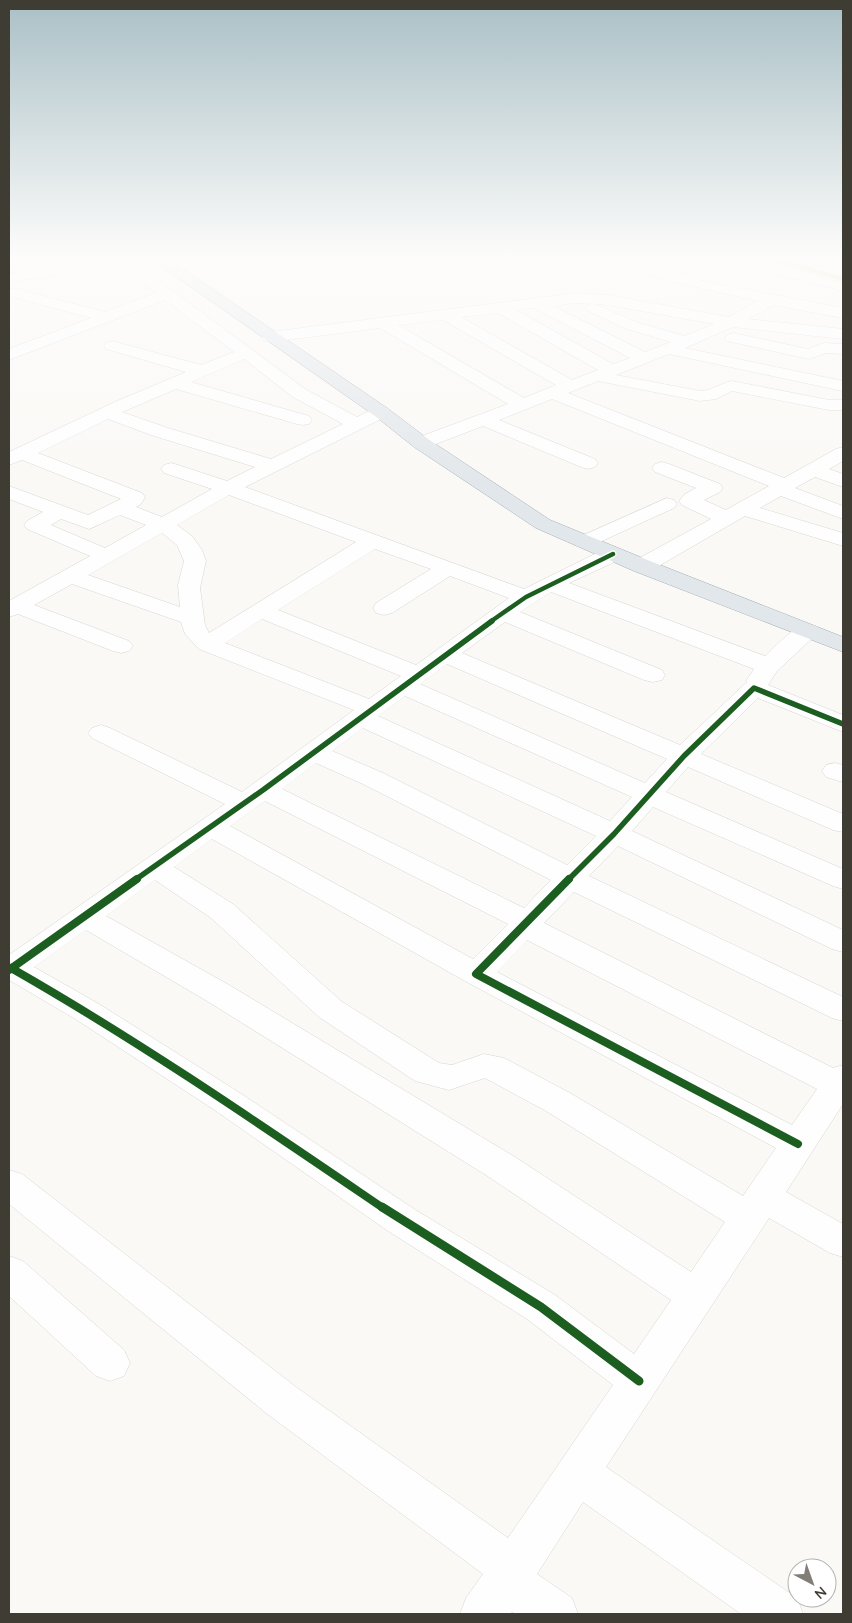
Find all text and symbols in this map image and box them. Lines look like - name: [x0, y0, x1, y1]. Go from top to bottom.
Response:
- north arrow: [787, 1558, 837, 1608]
- text: N: [811, 1583, 830, 1603]

